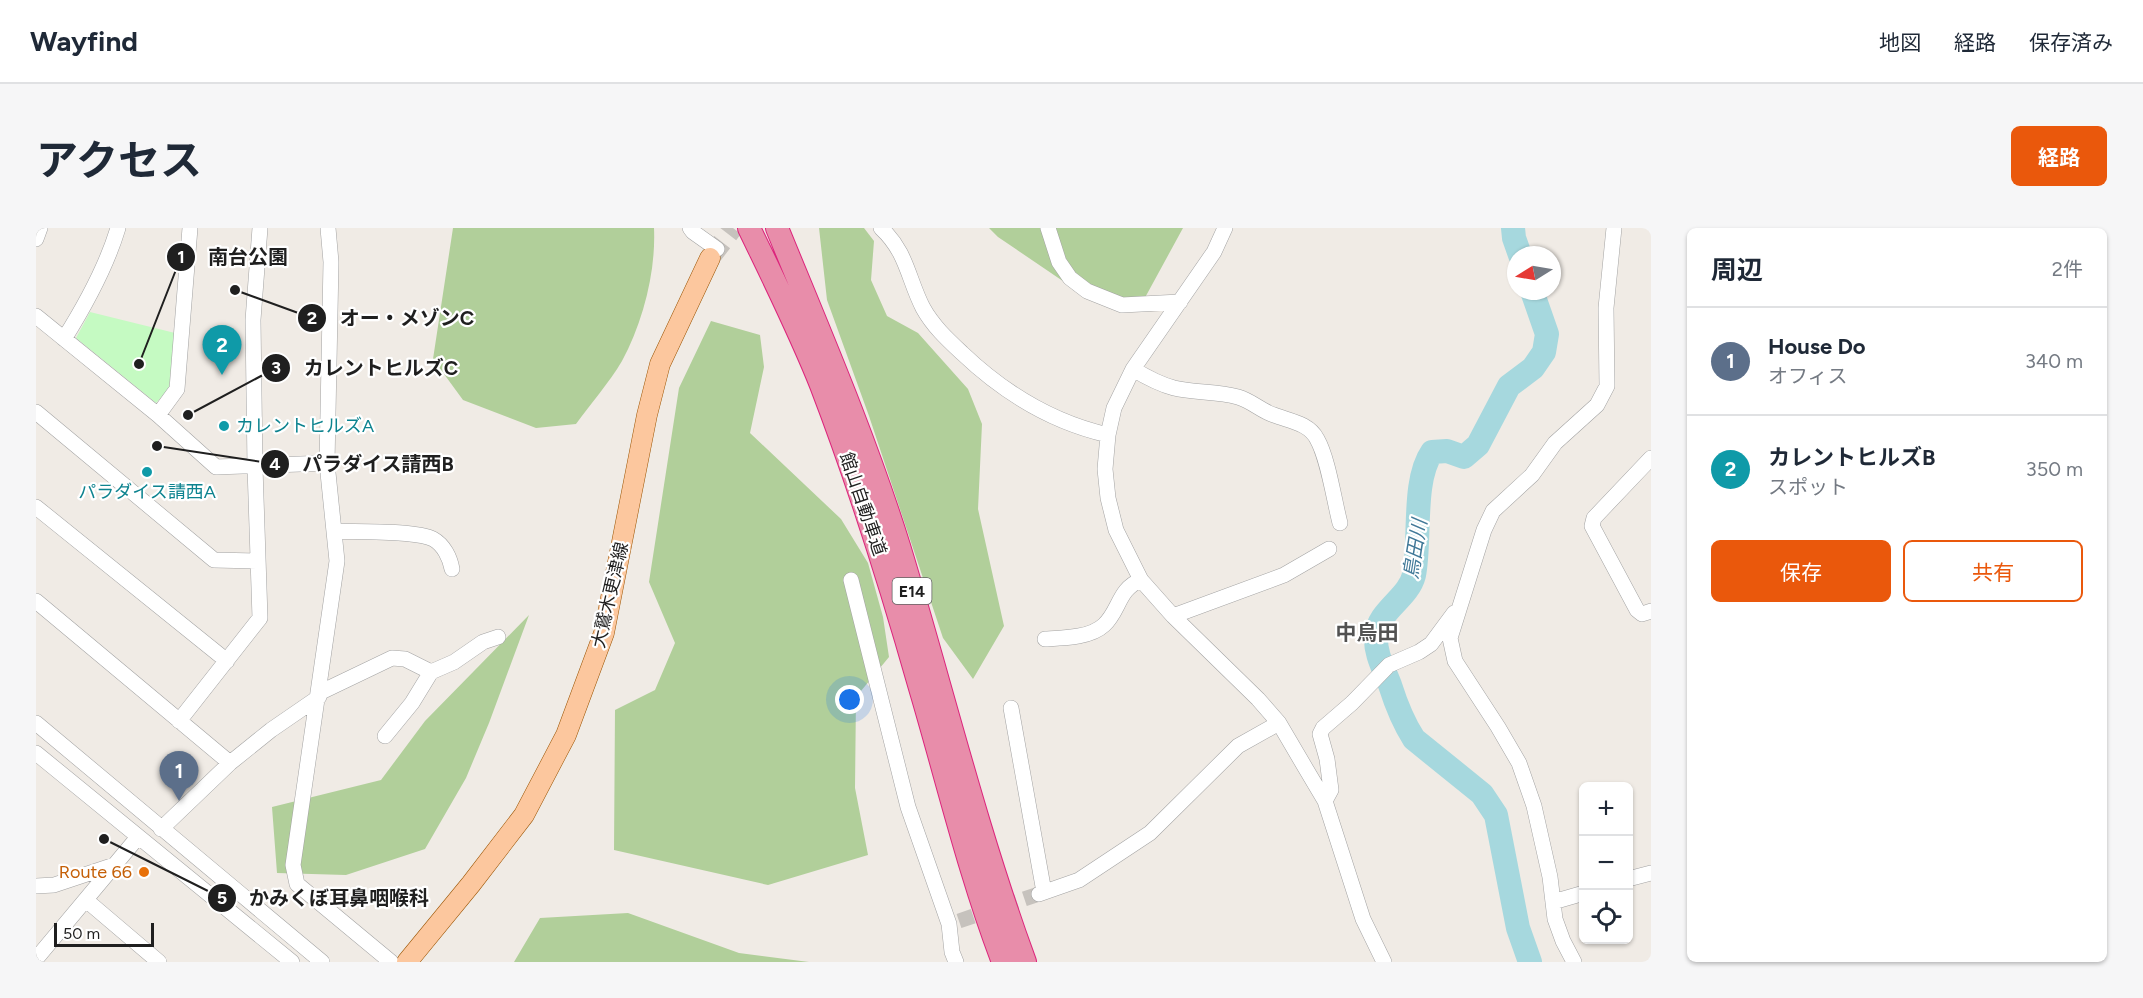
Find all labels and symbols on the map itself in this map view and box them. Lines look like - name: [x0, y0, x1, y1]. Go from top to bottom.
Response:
- callout: 南台公園: [166, 238, 300, 276]
- text: 南台公園: [208, 245, 288, 269]
- text: 1: [177, 246, 185, 268]
- north arrow: [1507, 246, 1561, 300]
- callout: オー・メゾンC: [297, 299, 486, 337]
- text: オー・メゾンC: [340, 306, 474, 330]
- text: 2: [307, 307, 317, 329]
- pin: 2: [202, 326, 242, 375]
- callout: カレントヒルズC: [261, 349, 470, 387]
- text: カレントヒルズC: [304, 356, 458, 380]
- text: 3: [271, 357, 281, 379]
- place label: カレントヒルズA: [236, 415, 374, 437]
- marker: カレントヒルズA: [217, 419, 231, 433]
- callout: パラダイス請西B: [260, 445, 466, 483]
- street label: 館山自動車道: [835, 449, 891, 559]
- text: パラダイス請西B: [302, 452, 454, 476]
- text: 4: [269, 453, 281, 475]
- marker: パラダイス請西A: [140, 465, 154, 479]
- place label: パラダイス請西A: [78, 481, 216, 503]
- water label: 鳥田川: [1398, 516, 1432, 581]
- street label: 大鷲木更津線: [587, 540, 633, 650]
- road number: E14: [892, 578, 932, 604]
- district label: 中烏田: [1336, 620, 1399, 645]
- your location: [835, 685, 864, 714]
- pin: 1: [160, 752, 198, 801]
- place label: Route 66: [59, 861, 132, 883]
- marker: Route 66: [137, 865, 151, 879]
- callout: かみくぼ耳鼻咽喉科: [207, 879, 441, 917]
- text: かみくぼ耳鼻咽喉科: [249, 886, 429, 910]
- text: 5: [217, 887, 227, 909]
- scale bar: [54, 920, 154, 948]

